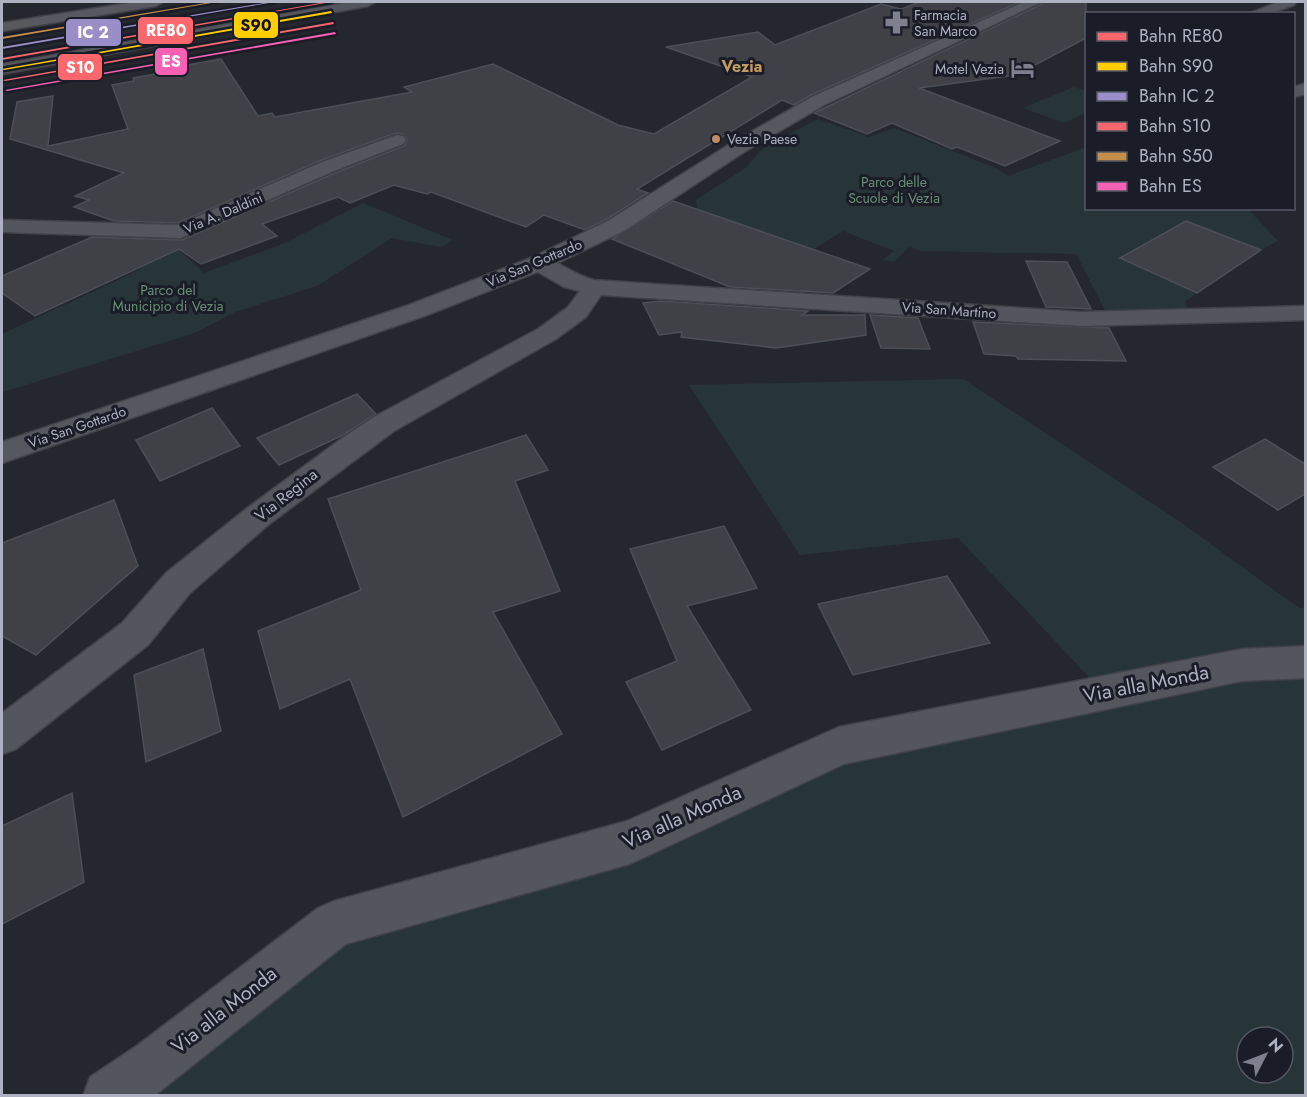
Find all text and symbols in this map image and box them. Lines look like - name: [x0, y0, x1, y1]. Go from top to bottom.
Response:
- place label: Farmacia San Marco: [914, 5, 977, 41]
- pharmacy icon: Farmacia San Marco: [883, 10, 909, 36]
- line badge: S90: [233, 11, 279, 39]
- legend: [1085, 12, 1295, 210]
- text: S90: [240, 14, 272, 37]
- line badge: RE80: [137, 16, 194, 45]
- line badge: IC 2: [65, 18, 122, 47]
- text: RE80: [146, 19, 186, 42]
- text: IC 2: [77, 21, 109, 44]
- text: Bahn RE80: [1139, 23, 1223, 49]
- line badge: ES: [154, 47, 188, 76]
- text: ES: [161, 50, 181, 73]
- line badge: S10: [57, 53, 103, 81]
- text: Bahn S90: [1139, 53, 1213, 79]
- district label: Vezia: [721, 55, 762, 78]
- text: S10: [66, 56, 94, 79]
- hotel icon: Motel Vezia: [1009, 56, 1035, 82]
- place label: Motel Vezia: [935, 59, 1004, 79]
- text: Bahn IC 2: [1139, 83, 1214, 109]
- text: Bahn S10: [1139, 113, 1211, 139]
- place label: Vezia Paese: [727, 129, 797, 149]
- marker: Vezia Paese: [710, 133, 722, 145]
- text: Bahn S50: [1139, 143, 1213, 169]
- park label: Parco delle Scuole di Vezia: [848, 172, 940, 208]
- text: Bahn ES: [1139, 173, 1202, 199]
- street label: Via A. Daldini: [180, 187, 266, 239]
- street label: Via San Gottardo: [483, 234, 585, 292]
- park label: Parco del Municipio di Vezia: [112, 280, 224, 316]
- street label: Via San Martino: [901, 297, 997, 323]
- street label: Via San Gottardo: [25, 401, 129, 453]
- street label: Via Regina: [250, 463, 322, 527]
- street label: Via alla Monda: [1081, 658, 1211, 710]
- street label: Via alla Monda: [618, 778, 746, 856]
- street label: Via alla Monda: [165, 959, 283, 1061]
- north arrow: [1235, 1025, 1295, 1085]
- text: N: [1263, 1033, 1289, 1058]

